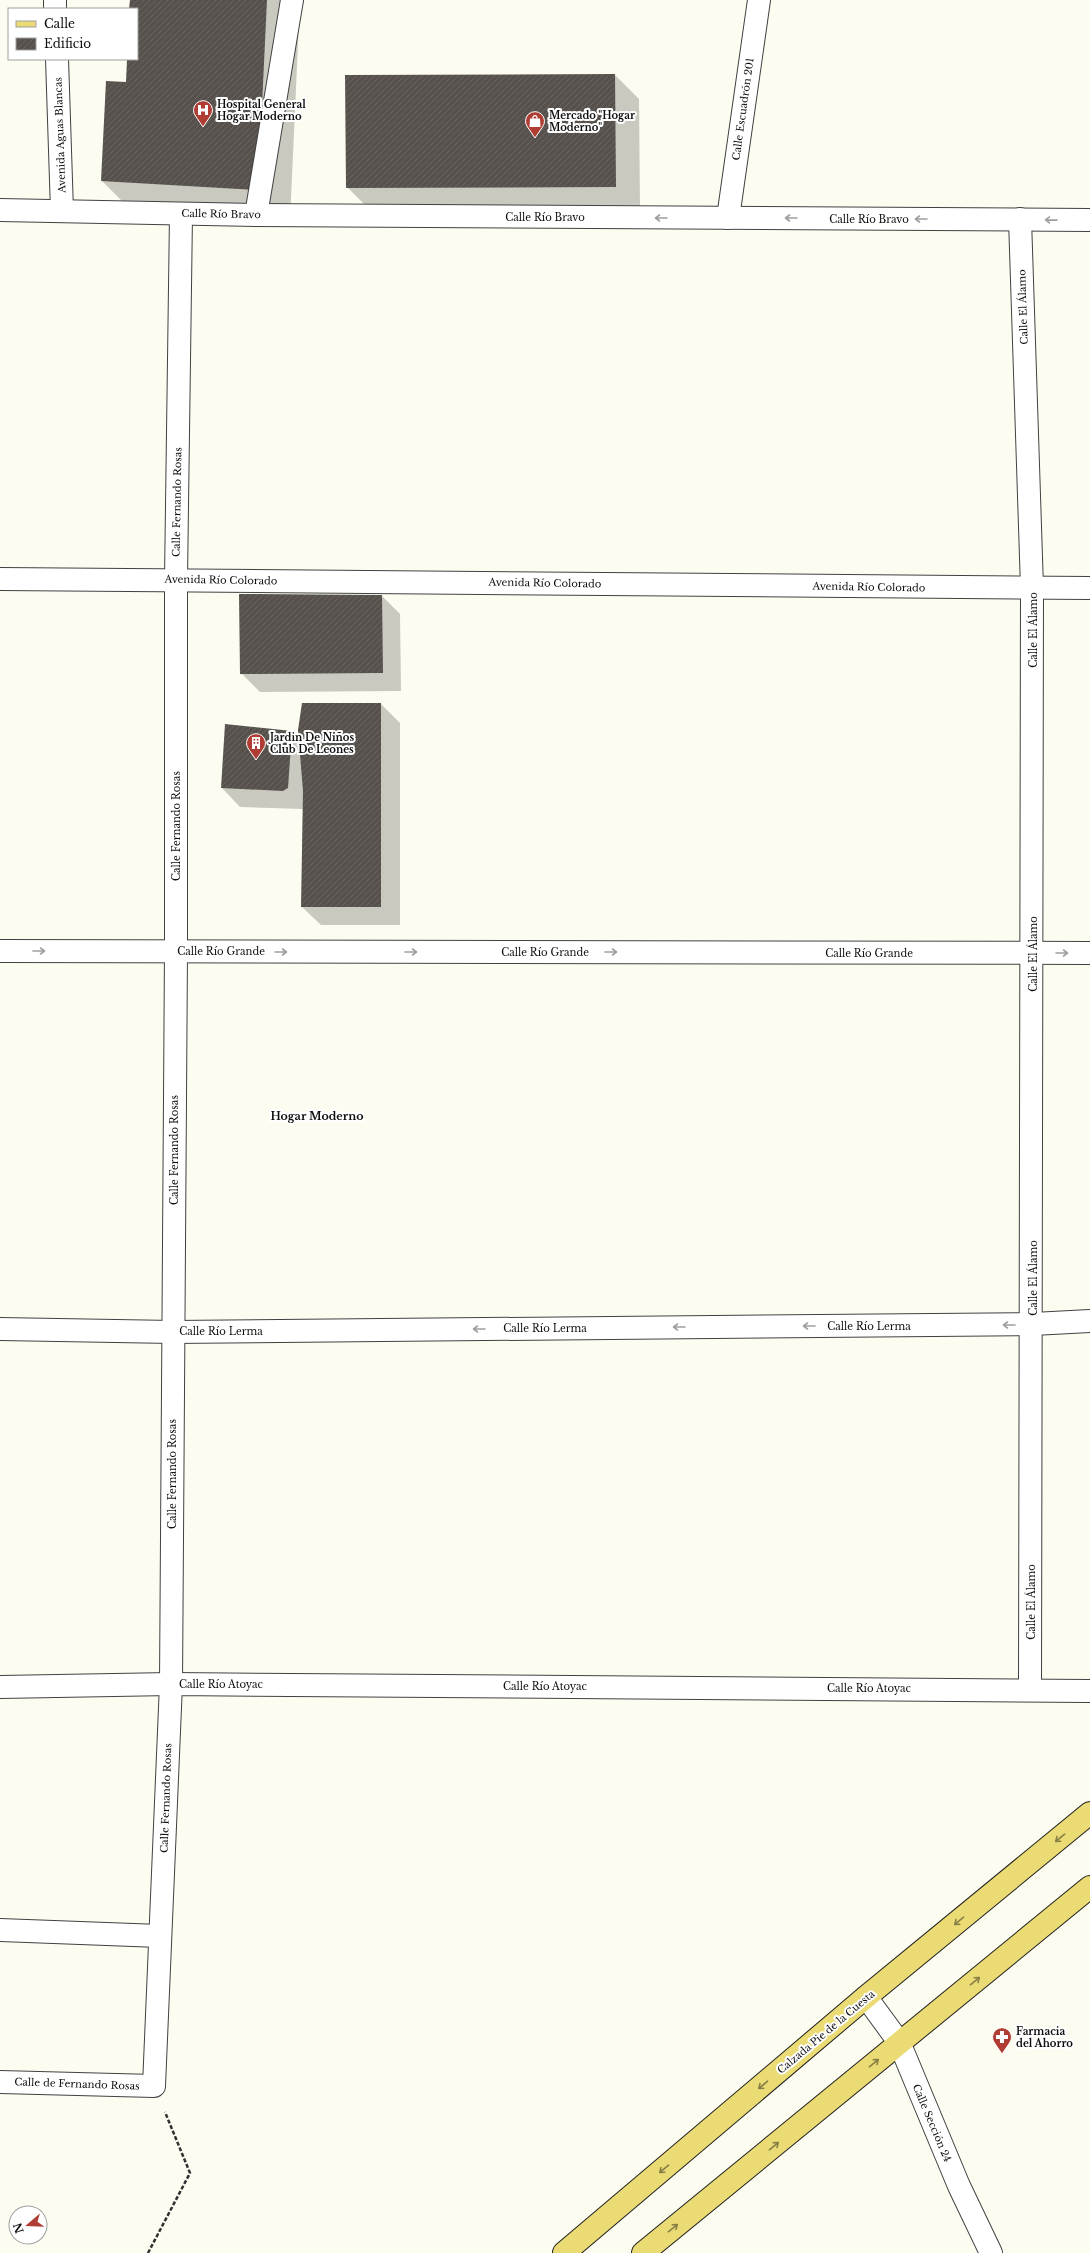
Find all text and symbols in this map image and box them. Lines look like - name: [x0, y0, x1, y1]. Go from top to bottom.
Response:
- legend: [8, 8, 138, 60]
- text: Calle: [44, 16, 75, 31]
- text: Edificio: [44, 36, 91, 51]
- street label: Calle Escuadrón 201: [729, 57, 757, 161]
- street label: Avenida Aguas Blancas: [51, 76, 69, 194]
- place label: Hospital General Hogar Moderno: [217, 98, 306, 123]
- hospital icon: Hospital General Hogar Moderno: [192, 99, 214, 127]
- place label: Mercado "Hogar Moderno": [549, 109, 635, 134]
- shop icon: Mercado "Hogar Moderno": [524, 110, 546, 138]
- street label: Calle Río Bravo: [181, 207, 261, 221]
- street label: Calle Río Bravo: [505, 211, 585, 224]
- street label: Calle Río Bravo: [829, 213, 909, 226]
- one-way arrow: [655, 214, 668, 222]
- one-way arrow: [785, 214, 798, 222]
- one-way arrow: [915, 215, 928, 223]
- one-way arrow: [1045, 216, 1058, 224]
- street label: Calle El Álamo: [1014, 269, 1031, 345]
- street label: Calle Fernando Rosas: [170, 447, 184, 557]
- street label: Avenida Río Colorado: [164, 572, 278, 587]
- street label: Avenida Río Colorado: [488, 575, 602, 590]
- street label: Avenida Río Colorado: [812, 579, 926, 594]
- street label: Calle El Álamo: [1026, 592, 1040, 668]
- place label: Jardin De Niños Club De Leones: [268, 731, 354, 756]
- building icon: Jardin De Niños Club De Leones: [245, 732, 267, 760]
- street label: Calle Fernando Rosas: [170, 771, 183, 881]
- street label: Calle El Álamo: [1026, 916, 1040, 992]
- street label: Calle Río Grande: [177, 945, 265, 958]
- street label: Calle Río Grande: [501, 946, 589, 959]
- one-way arrow: [32, 947, 45, 955]
- street label: Calle Río Grande: [825, 947, 913, 960]
- one-way arrow: [274, 948, 287, 956]
- one-way arrow: [404, 948, 417, 956]
- one-way arrow: [604, 948, 617, 956]
- one-way arrow: [1055, 949, 1068, 957]
- street label: Calle Fernando Rosas: [168, 1095, 181, 1205]
- district label: Hogar Moderno: [270, 1109, 364, 1123]
- street label: Calle El Álamo: [1026, 1240, 1040, 1316]
- street label: Calle Río Lerma: [827, 1320, 911, 1333]
- one-way arrow: [1003, 1321, 1016, 1329]
- street label: Calle Río Lerma: [503, 1322, 587, 1335]
- one-way arrow: [803, 1322, 816, 1330]
- one-way arrow: [673, 1323, 686, 1331]
- street label: Calle Río Lerma: [179, 1325, 263, 1338]
- one-way arrow: [473, 1325, 486, 1333]
- street label: Calle Fernando Rosas: [166, 1419, 179, 1529]
- street label: Calle El Álamo: [1024, 1564, 1038, 1640]
- street label: Calle Río Atoyac: [179, 1678, 264, 1691]
- street label: Calle Río Atoyac: [503, 1680, 588, 1693]
- street label: Calle Río Atoyac: [827, 1682, 912, 1695]
- street label: Calle Fernando Rosas: [158, 1742, 174, 1853]
- one-way arrow: [1054, 1834, 1065, 1843]
- one-way arrow: [954, 1916, 965, 1925]
- one-way arrow: [969, 1976, 980, 1985]
- street label: Calzada Pie de la Cuesta: [775, 1987, 878, 2077]
- place label: Farmacia del Ahorro: [1016, 2025, 1073, 2050]
- pharmacy icon: Farmacia del Ahorro: [991, 2026, 1013, 2054]
- one-way arrow: [868, 2058, 879, 2067]
- street label: Calle de Fernando Rosas: [14, 2075, 140, 2093]
- one-way arrow: [757, 2080, 768, 2089]
- street label: Calle Sección 24: [910, 2082, 954, 2164]
- one-way arrow: [768, 2141, 779, 2150]
- one-way arrow: [658, 2164, 669, 2173]
- north arrow: [8, 2205, 48, 2245]
- text: N: [10, 2220, 27, 2235]
- one-way arrow: [668, 2224, 679, 2233]

